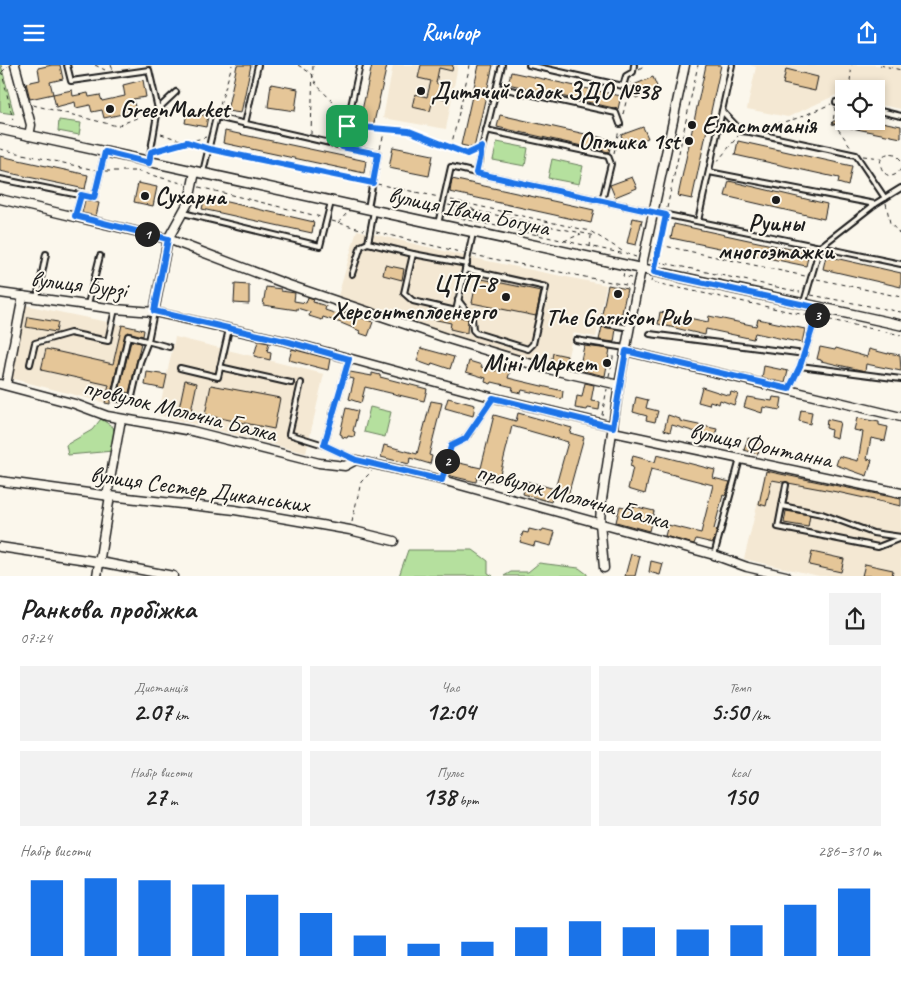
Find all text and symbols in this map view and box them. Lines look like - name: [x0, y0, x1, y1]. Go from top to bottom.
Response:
- icon: menu: [20, 19, 48, 47]
- text: Runloop: [422, 19, 479, 47]
- icon: share: [853, 19, 881, 47]
- place label: Дитячий садок ЗДО №38: [431, 76, 663, 106]
- map controls: [835, 80, 885, 130]
- button: locate: [835, 80, 885, 130]
- marker: Дитячий садок ЗДО №38: [415, 85, 427, 97]
- place label: GreenMarket: [120, 94, 232, 124]
- marker: GreenMarket: [104, 103, 116, 115]
- pin: [326, 105, 368, 147]
- place label: Еластоманія: [702, 110, 818, 140]
- icon: arrive: [333, 112, 361, 140]
- marker: Еластоманія: [686, 119, 698, 131]
- place label: Оптика 1st: [579, 126, 682, 156]
- marker: Оптика 1st: [683, 135, 695, 147]
- street label: вулиця Івана Богуна: [386, 179, 554, 243]
- place label: Сухарна: [155, 181, 228, 211]
- marker: Сухарна: [139, 190, 151, 202]
- marker: Руины многоэтажки: [770, 194, 782, 206]
- place label: Руины многоэтажки: [718, 208, 836, 266]
- pin: 1: [134, 221, 160, 247]
- text: 1: [144, 226, 151, 243]
- street label: вулиця Бурзі: [29, 263, 131, 305]
- place label: ЦТП-8 Херсонтеплоенерго: [332, 268, 499, 326]
- marker: The Garrison Pub: [612, 288, 624, 300]
- marker: ЦТП-8 Херсонтеплоенерго: [500, 291, 512, 303]
- place label: The Garrison Pub: [545, 302, 693, 332]
- pin: 3: [804, 303, 830, 327]
- text: 3: [814, 307, 821, 324]
- place label: Міні Маркет: [483, 348, 597, 378]
- marker: Міні Маркет: [601, 357, 613, 369]
- street label: провулок Молочна Балка: [80, 371, 281, 449]
- street label: вулиця Фонтанна: [687, 415, 837, 475]
- pin: 2: [434, 449, 460, 473]
- text: 2: [444, 453, 451, 470]
- street label: провулок Молочна Балка: [473, 456, 674, 536]
- street label: вулиця Сестер Диканських: [89, 459, 313, 519]
- text: Ранкова пробіжка: [20, 591, 196, 626]
- button: share: [829, 593, 881, 645]
- text: 07:24: [20, 628, 52, 648]
- text: Дистанція: [134, 679, 188, 696]
- text: Час: [441, 679, 460, 696]
- text: Темп: [729, 679, 751, 696]
- text: 2.07: [133, 696, 172, 728]
- text: 12:04: [426, 696, 475, 728]
- text: 5:50: [710, 696, 748, 728]
- text: km: [172, 707, 189, 724]
- text: /km: [748, 707, 770, 724]
- text: Набір висоти: [130, 764, 191, 781]
- text: Пульс: [437, 764, 464, 781]
- text: kcal: [731, 764, 749, 781]
- text: 27: [144, 781, 166, 813]
- text: 138: [422, 781, 456, 813]
- text: 150: [723, 781, 757, 813]
- text: m: [166, 792, 178, 809]
- text: bpm: [456, 792, 479, 809]
- text: Набір висоти: [20, 841, 90, 861]
- text: 286–310 m: [818, 841, 881, 861]

